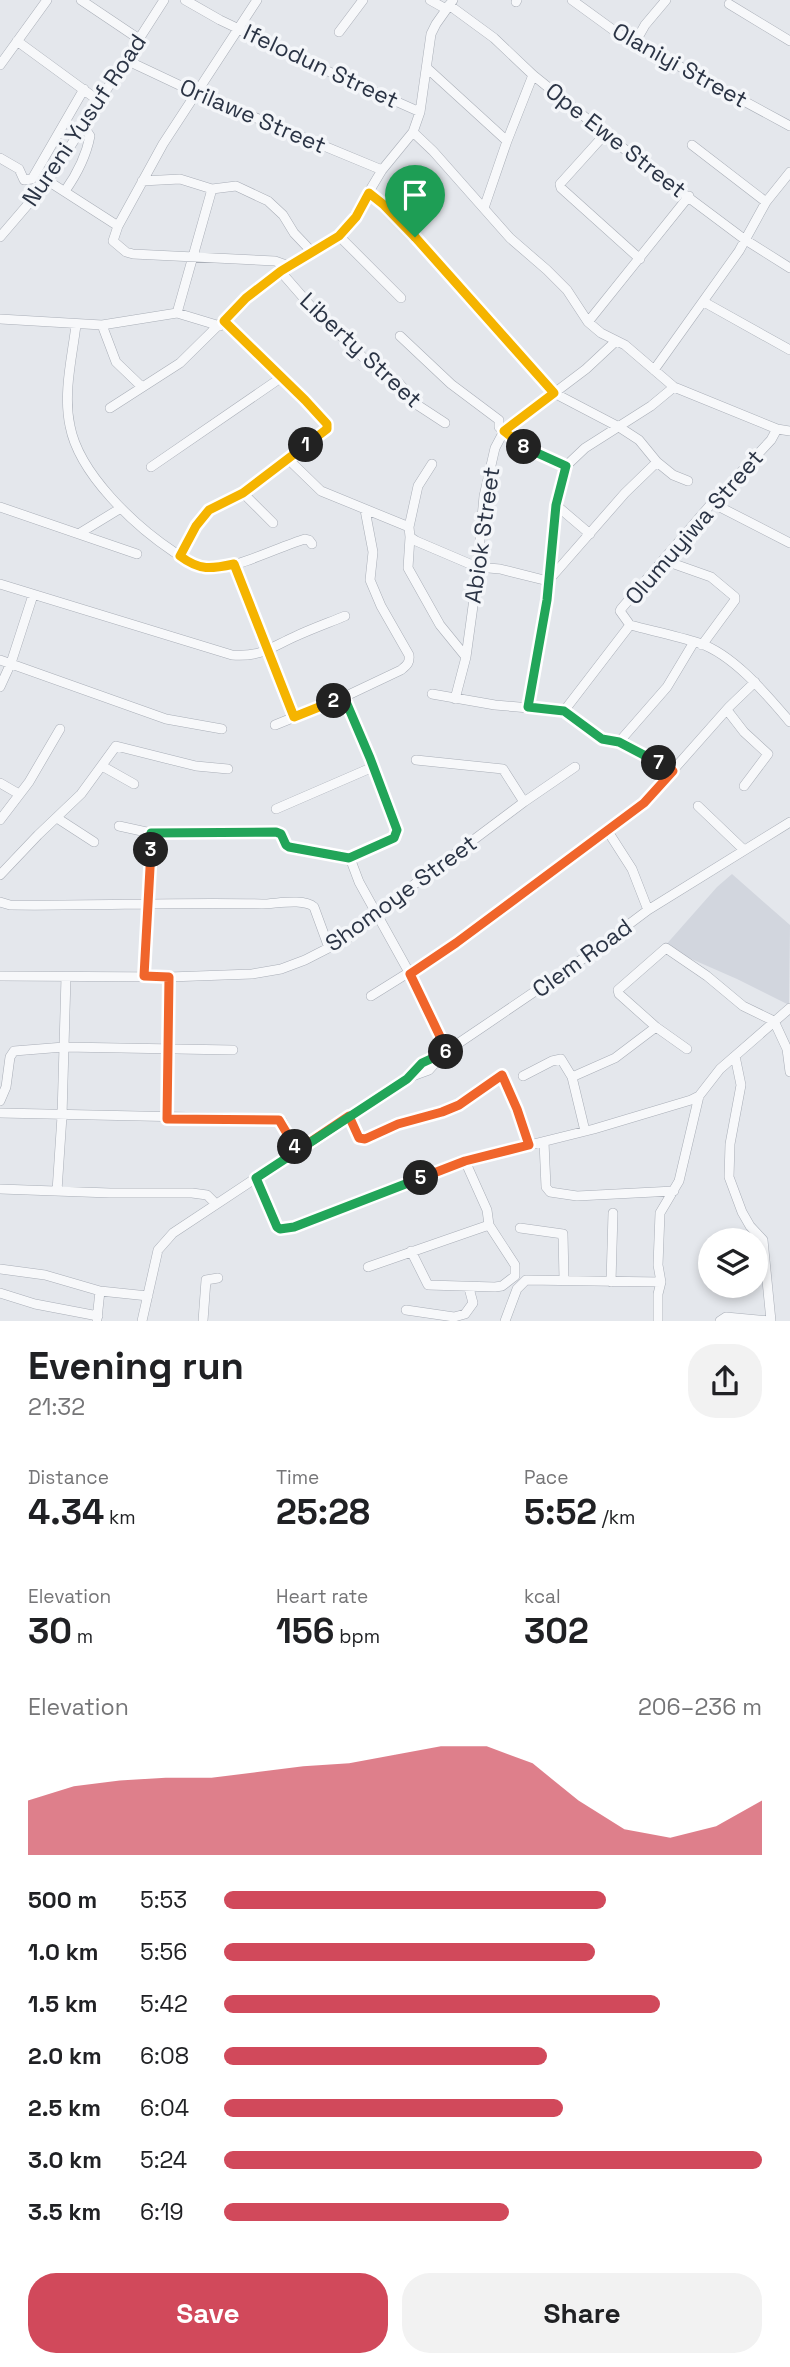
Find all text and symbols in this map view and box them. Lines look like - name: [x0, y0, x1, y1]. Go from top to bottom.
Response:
- street label: Olaniyi Street: [607, 16, 753, 114]
- street label: Ifelodun Street: [239, 17, 403, 115]
- street label: Nureni Yusuf Road: [15, 28, 153, 212]
- street label: Orilawe Street: [175, 72, 331, 160]
- street label: Ope Ewe Street: [540, 76, 692, 204]
- pin: [385, 165, 445, 237]
- icon: arrive: [396, 176, 434, 214]
- street label: Liberty Street: [294, 286, 428, 414]
- pin: 1: [288, 428, 324, 462]
- pin: 8: [506, 430, 542, 464]
- text: 1: [301, 432, 310, 457]
- text: 8: [518, 434, 529, 459]
- street label: Olumuyiwa Street: [618, 443, 770, 611]
- street label: Abiok Street: [458, 465, 506, 605]
- pin: 2: [316, 684, 352, 718]
- text: 2: [328, 688, 339, 713]
- pin: 7: [642, 746, 676, 780]
- text: 7: [653, 750, 664, 775]
- street label: Shomoye Street: [319, 828, 483, 958]
- pin: 3: [134, 832, 168, 868]
- text: 3: [145, 837, 156, 862]
- street label: Clem Road: [526, 912, 638, 1004]
- pin: 6: [428, 1034, 464, 1070]
- text: 6: [440, 1039, 451, 1064]
- pin: 4: [278, 1130, 312, 1164]
- text: 4: [288, 1134, 301, 1159]
- pin: 5: [404, 1160, 438, 1196]
- text: 5: [415, 1165, 426, 1190]
- map controls: [698, 1228, 768, 1298]
- button: layers: [698, 1228, 768, 1298]
- text: Evening run: [28, 1342, 244, 1390]
- button: share: [688, 1344, 762, 1418]
- text: 21:32: [28, 1392, 85, 1422]
- text: Distance: [28, 1465, 109, 1490]
- text: Time: [276, 1465, 319, 1490]
- text: Pace: [524, 1465, 568, 1490]
- text: 4.34: [28, 1490, 104, 1534]
- text: 25:28: [276, 1490, 370, 1534]
- text: 5:52: [524, 1490, 597, 1534]
- text: km: [104, 1505, 136, 1530]
- text: /km: [597, 1505, 635, 1530]
- text: Elevation: [28, 1584, 111, 1609]
- text: Heart rate: [276, 1584, 368, 1609]
- text: kcal: [524, 1584, 561, 1609]
- text: 30: [28, 1609, 72, 1653]
- text: 156: [276, 1609, 334, 1653]
- text: 302: [524, 1609, 589, 1653]
- text: m: [72, 1624, 93, 1649]
- text: bpm: [334, 1624, 380, 1649]
- text: Elevation: [28, 1692, 129, 1722]
- text: 206–236 m: [638, 1692, 762, 1722]
- text: 500 m: [28, 1885, 97, 1915]
- text: 5:53: [140, 1885, 187, 1915]
- text: 1.0 km: [28, 1937, 98, 1967]
- text: 5:56: [140, 1937, 187, 1967]
- text: 1.5 km: [28, 1989, 98, 2019]
- text: 5:42: [140, 1989, 188, 2019]
- text: 2.0 km: [28, 2041, 102, 2071]
- text: 6:08: [140, 2041, 189, 2071]
- text: 2.5 km: [28, 2093, 101, 2123]
- text: 6:04: [140, 2093, 189, 2123]
- text: 3.0 km: [28, 2145, 102, 2175]
- text: 5:24: [140, 2145, 187, 2175]
- text: 3.5 km: [28, 2197, 101, 2227]
- text: 6:19: [140, 2197, 184, 2227]
- button: Save: [28, 2273, 388, 2353]
- button: Share: [402, 2273, 762, 2353]

